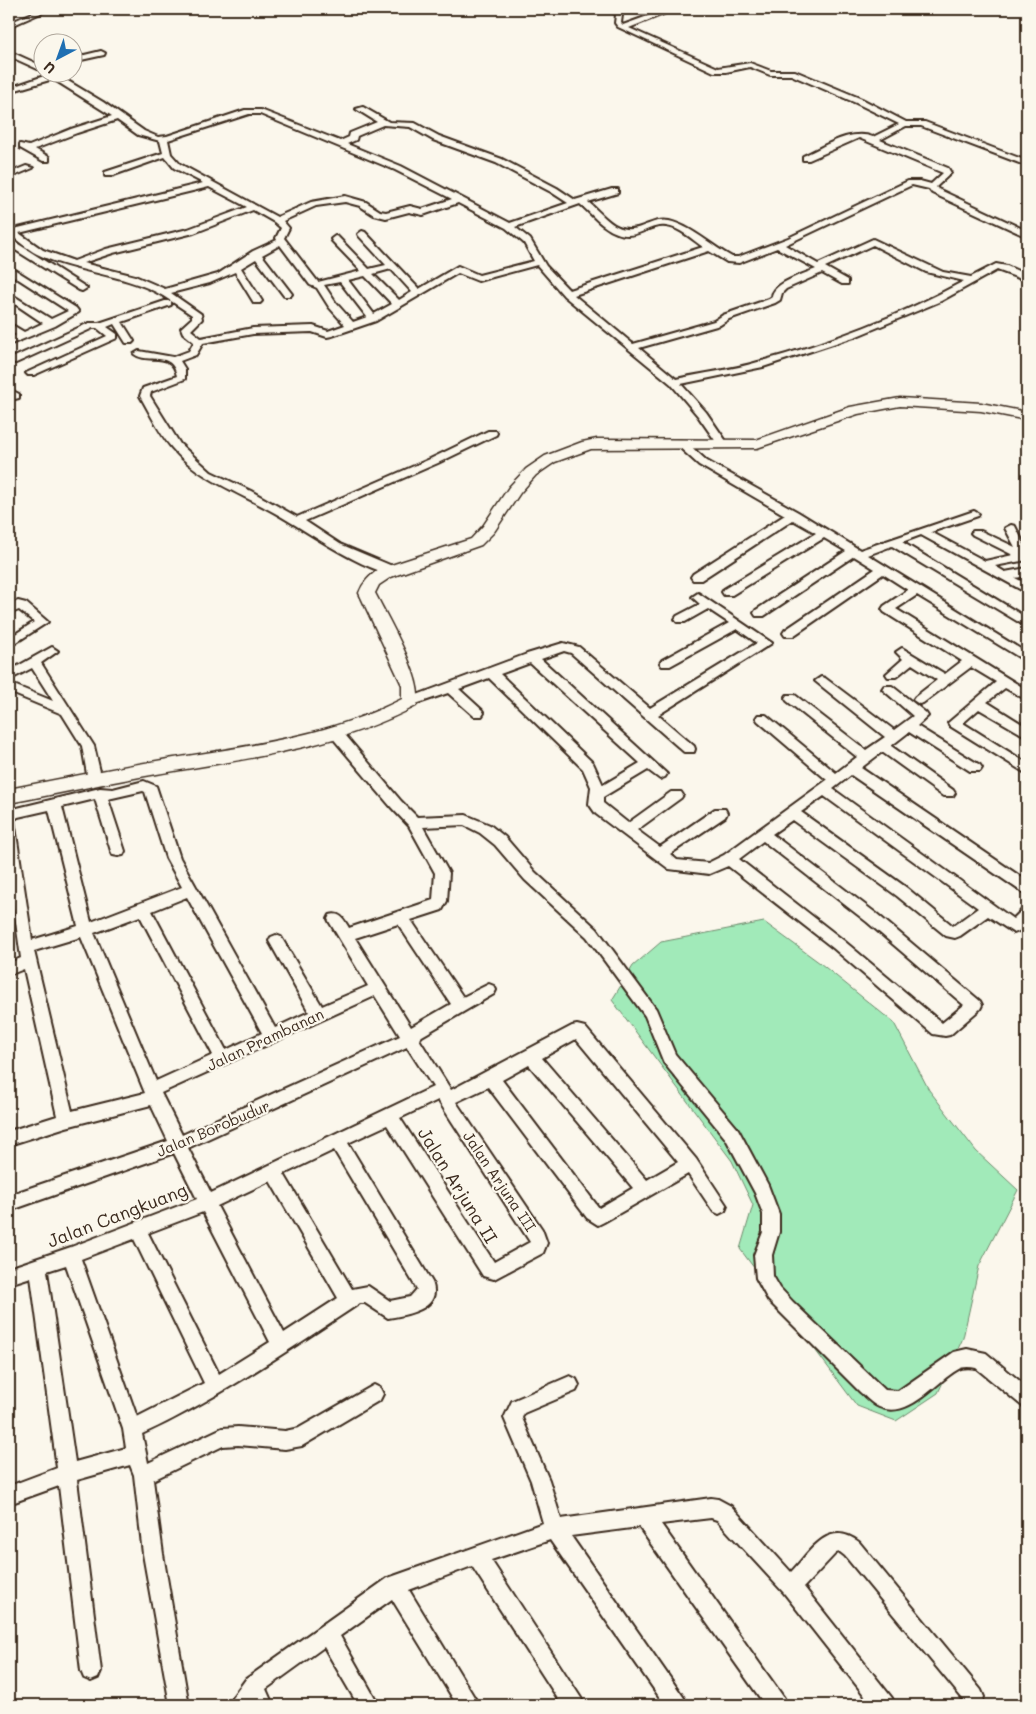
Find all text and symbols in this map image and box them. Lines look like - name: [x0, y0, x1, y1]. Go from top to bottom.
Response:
- north arrow: [32, 32, 82, 82]
- text: U: [39, 58, 59, 79]
- street label: Jalan Prambanan: [203, 1003, 327, 1075]
- street label: Jalan Borobudur: [153, 1095, 273, 1161]
- street label: Jalan Arjuna II: [413, 1122, 503, 1248]
- street label: Jalan Arjuna III: [459, 1127, 541, 1235]
- street label: Jalan Cangkuang: [44, 1177, 190, 1253]

